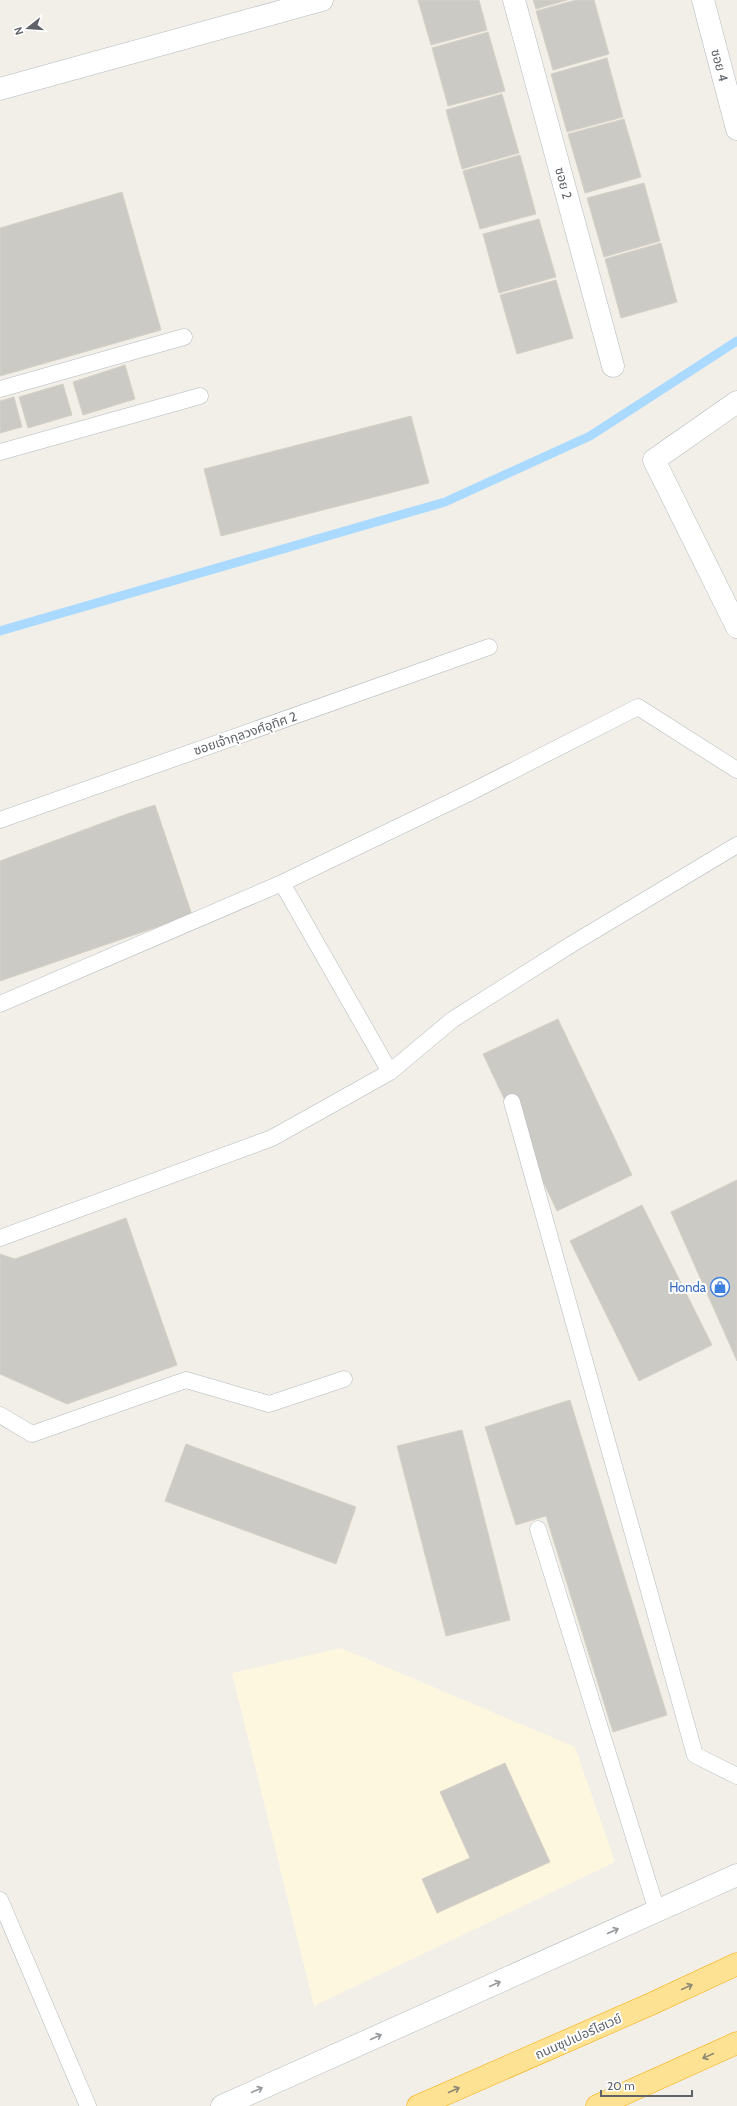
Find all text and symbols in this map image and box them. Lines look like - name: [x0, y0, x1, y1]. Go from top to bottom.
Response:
- north arrow: [8, 8, 48, 48]
- text: N: [11, 25, 26, 37]
- street label: ซอย 4: [708, 47, 732, 83]
- street label: ซอย 2: [552, 165, 576, 201]
- street label: ซอยเจ้ากุลวงศ์อุทิศ 2: [191, 708, 299, 758]
- shop icon: Honda: [709, 1276, 731, 1298]
- place label: Honda: [669, 1279, 707, 1295]
- one-way arrow: [607, 1926, 619, 1934]
- one-way arrow: [488, 1980, 500, 1987]
- one-way arrow: [680, 1983, 692, 1990]
- street label: ถนนซุปเปอร์ไฮเวย์: [532, 2010, 624, 2062]
- one-way arrow: [369, 2033, 381, 2040]
- one-way arrow: [703, 2053, 715, 2060]
- scale bar: [601, 2072, 692, 2098]
- text: 20 m: [607, 2078, 635, 2093]
- one-way arrow: [251, 2086, 263, 2093]
- one-way arrow: [447, 2086, 459, 2094]

